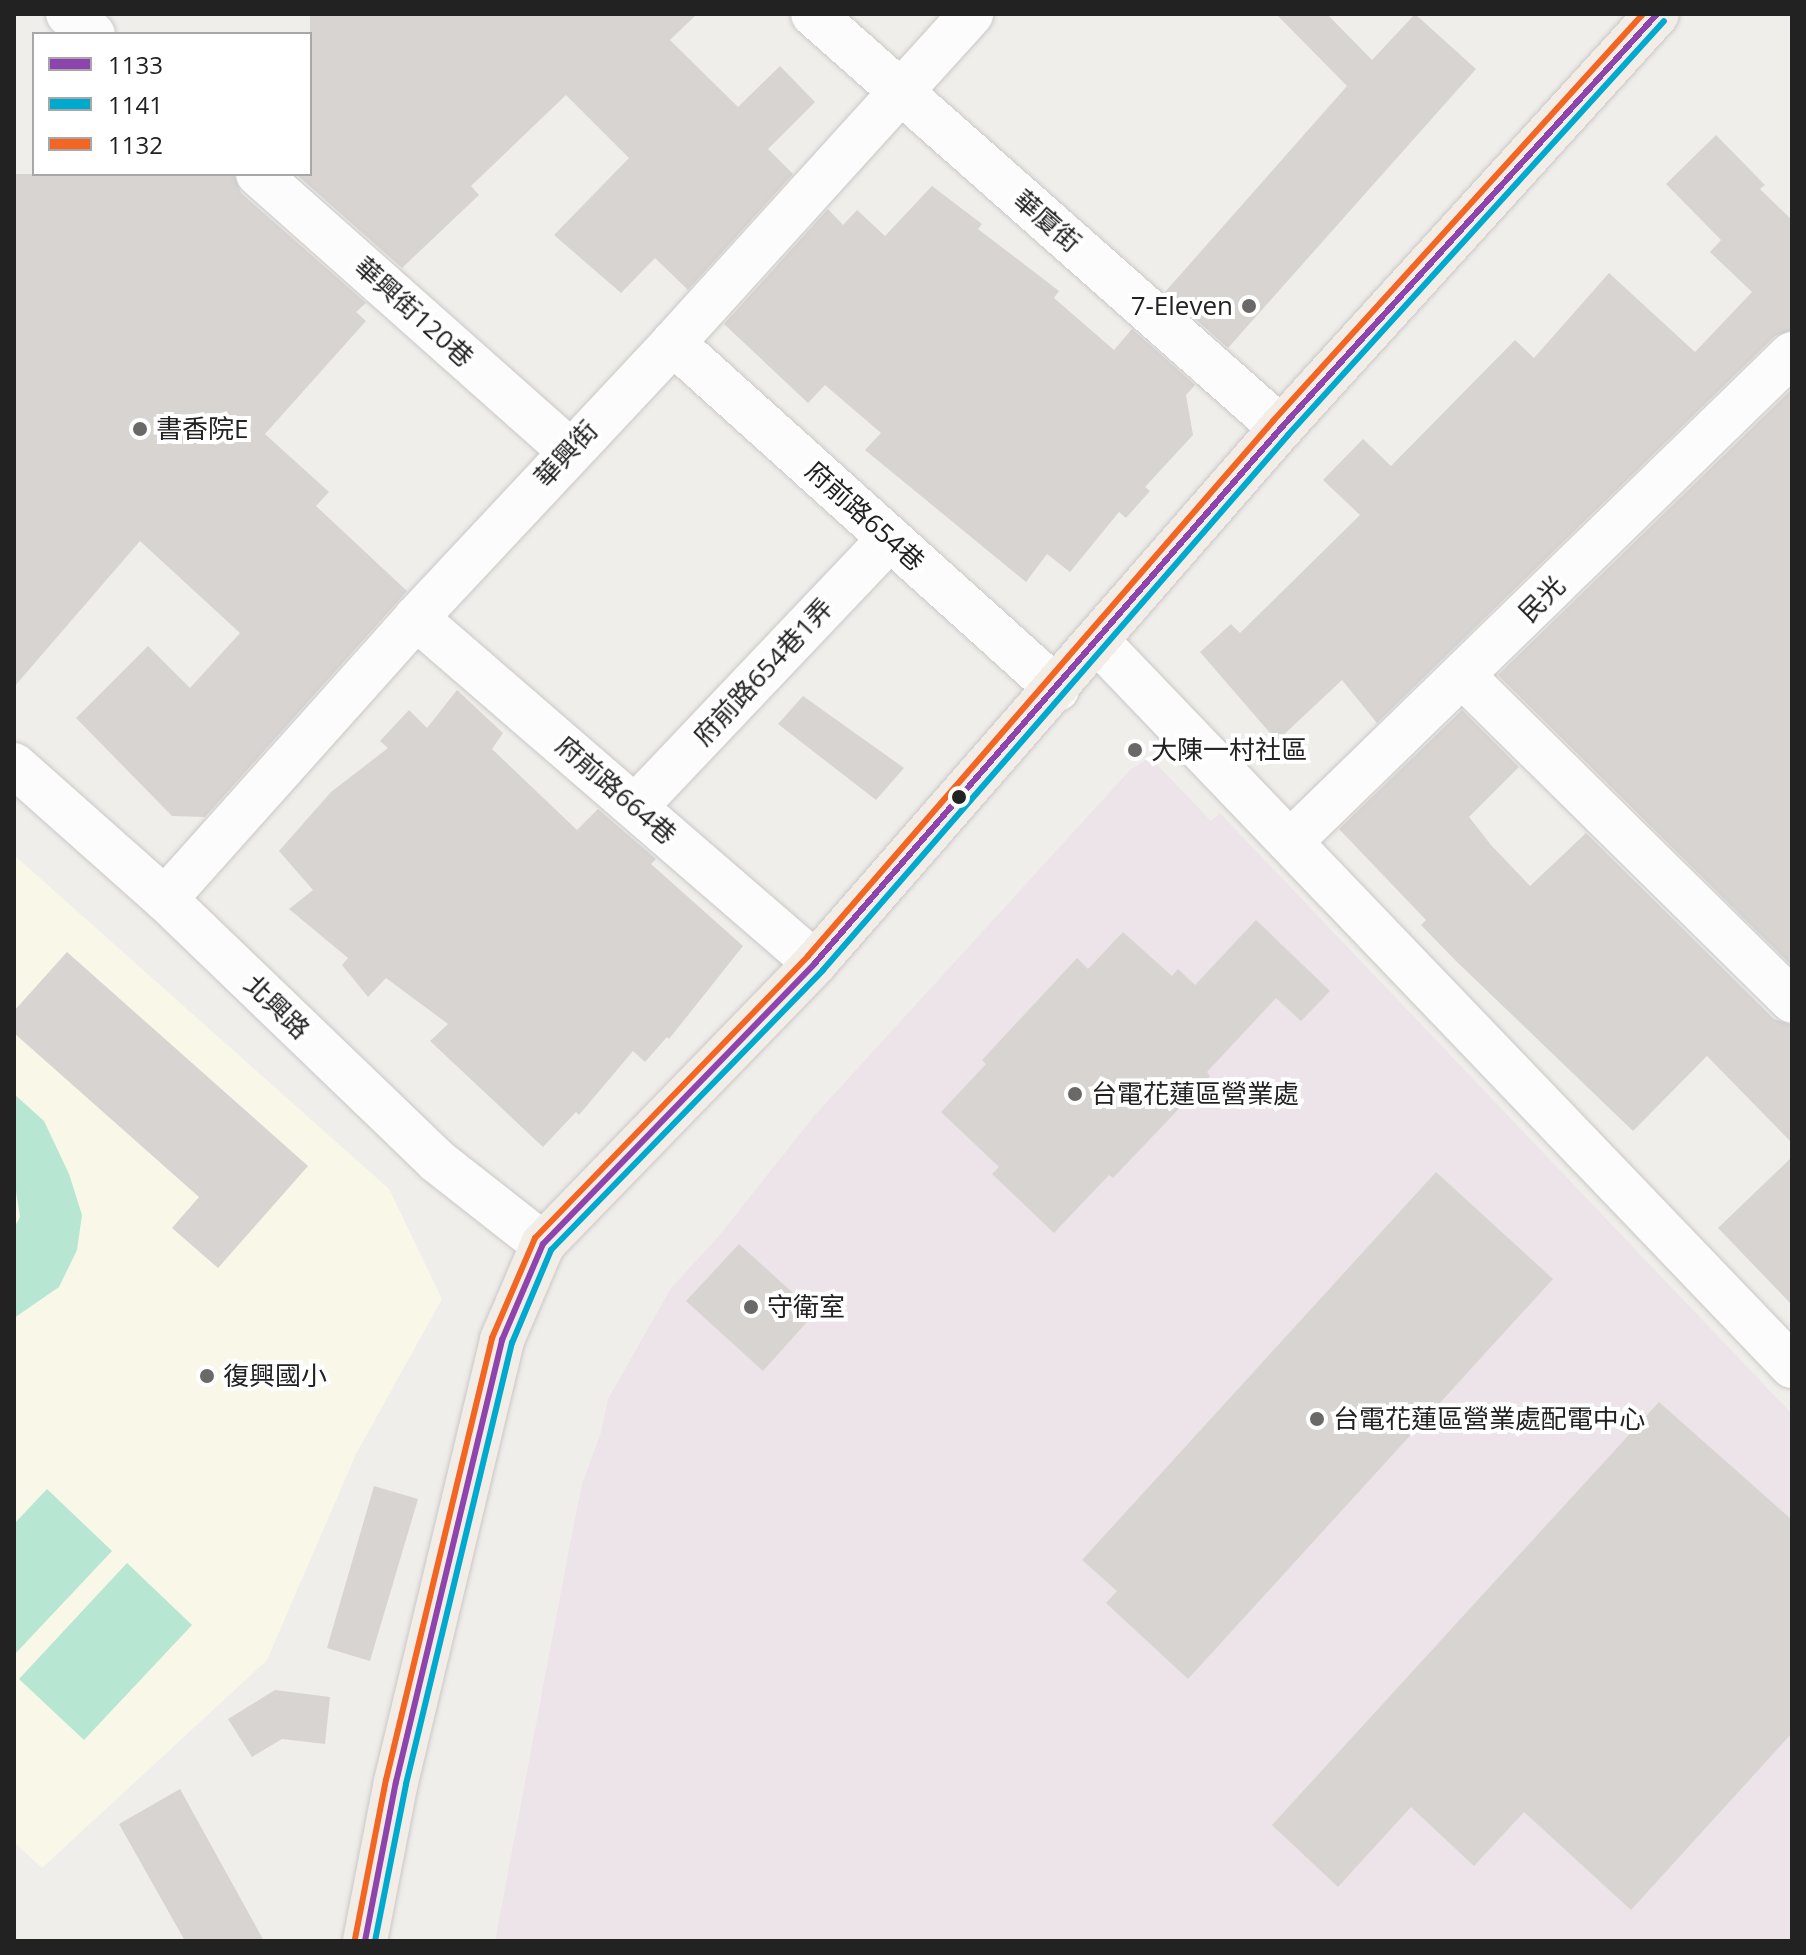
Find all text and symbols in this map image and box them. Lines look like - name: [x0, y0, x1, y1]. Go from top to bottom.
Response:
- legend: [32, 32, 312, 176]
- text: 1133: [108, 48, 163, 81]
- text: 1141: [108, 88, 163, 121]
- text: 1132: [108, 128, 163, 161]
- street label: 華廈街: [1007, 184, 1087, 258]
- street label: 華興街120巷: [348, 251, 480, 373]
- place label: 7-Eleven: [1131, 290, 1233, 322]
- marker: 7-Eleven: [1240, 297, 1258, 315]
- place label: 書香院E: [156, 413, 248, 445]
- street label: 華興街: [528, 415, 604, 493]
- marker: 書香院E: [131, 420, 149, 438]
- street label: 府前路654巷: [799, 455, 931, 577]
- street label: 民光: [1513, 570, 1571, 628]
- street label: 府前路654巷1弄: [687, 592, 839, 752]
- street label: 府前路664巷: [550, 729, 682, 851]
- place label: 大陳一村社區: [1151, 734, 1307, 766]
- marker: 大陳一村社區: [1126, 741, 1144, 759]
- unlabelled marker: [951, 789, 967, 805]
- street label: 北興路: [238, 969, 316, 1045]
- place label: 台電花蓮區營業處: [1091, 1078, 1299, 1110]
- marker: 台電花蓮區營業處: [1066, 1085, 1084, 1103]
- place label: 守衛室: [767, 1291, 845, 1323]
- marker: 守衛室: [742, 1298, 760, 1316]
- place label: 復興國小: [223, 1360, 327, 1392]
- marker: 復興國小: [198, 1367, 216, 1385]
- place label: 台電花蓮區營業處配電中心: [1333, 1403, 1645, 1435]
- marker: 台電花蓮區營業處配電中心: [1308, 1410, 1326, 1428]

